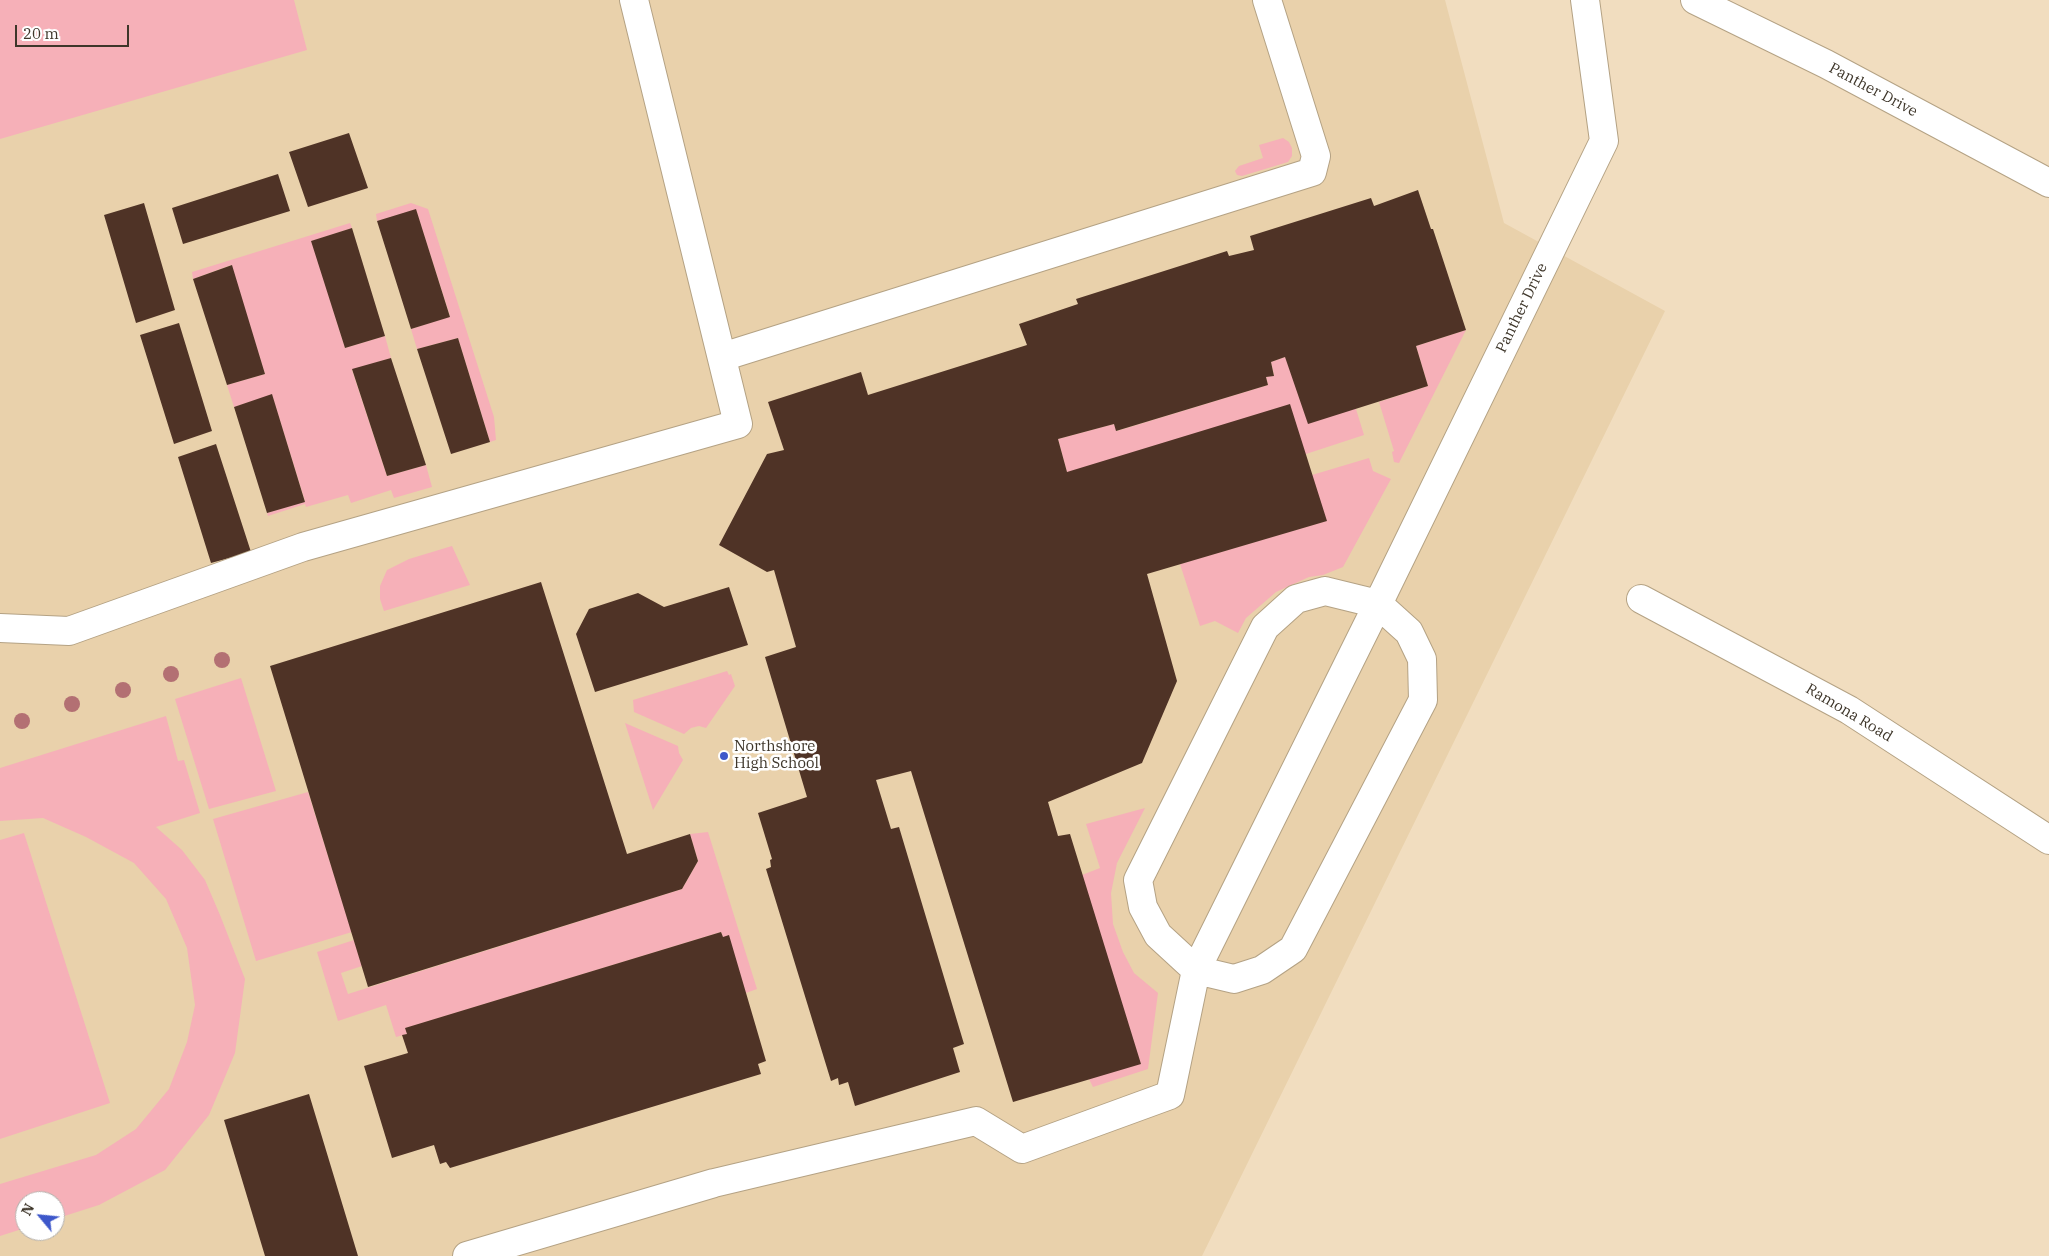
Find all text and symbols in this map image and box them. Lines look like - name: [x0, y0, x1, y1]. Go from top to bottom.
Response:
- scale bar: [18, 15, 131, 47]
- text: 20 m: [23, 24, 59, 43]
- street label: Panther Drive: [1826, 59, 1920, 121]
- street label: Panther Drive: [1493, 260, 1551, 356]
- street label: Ramona Road: [1802, 680, 1896, 746]
- place label: Northshore High School: [734, 738, 819, 773]
- marker: Northshore High School: [718, 750, 730, 762]
- north arrow: [15, 1191, 65, 1241]
- text: N: [17, 1200, 38, 1219]

